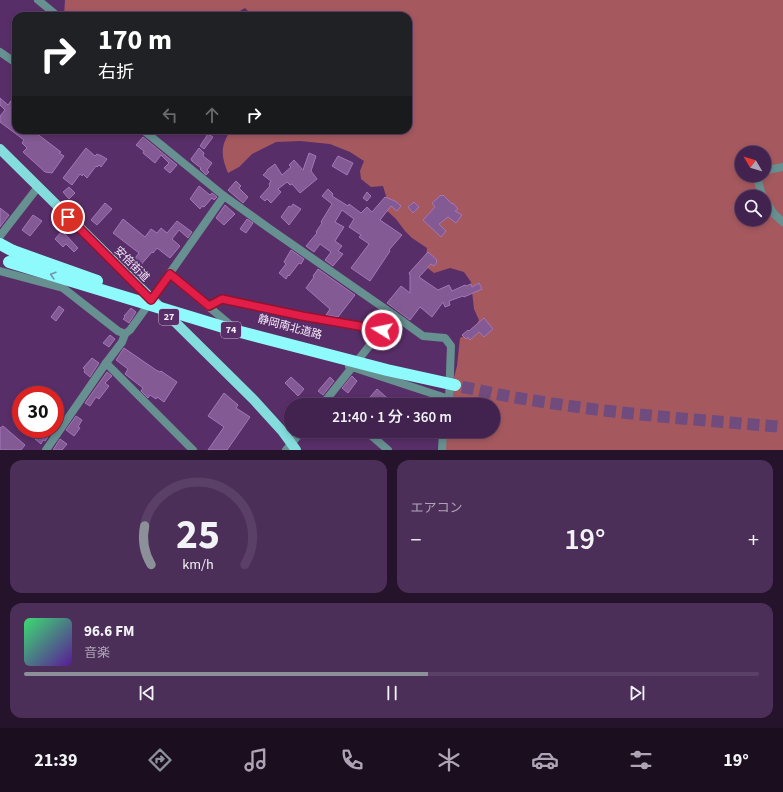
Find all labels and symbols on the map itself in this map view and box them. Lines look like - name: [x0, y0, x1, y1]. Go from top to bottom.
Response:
- north arrow: [735, 146, 771, 182]
- pin: [51, 200, 85, 234]
- street label: 安倍街道: [111, 243, 153, 285]
- one-way arrow: [50, 271, 57, 280]
- road number: 27: [159, 309, 179, 325]
- position arrow: [361, 309, 403, 351]
- street label: 静岡南北道路: [256, 311, 324, 343]
- road number: 74: [221, 322, 241, 338]
- speed limit sign: 30: [12, 386, 64, 438]

